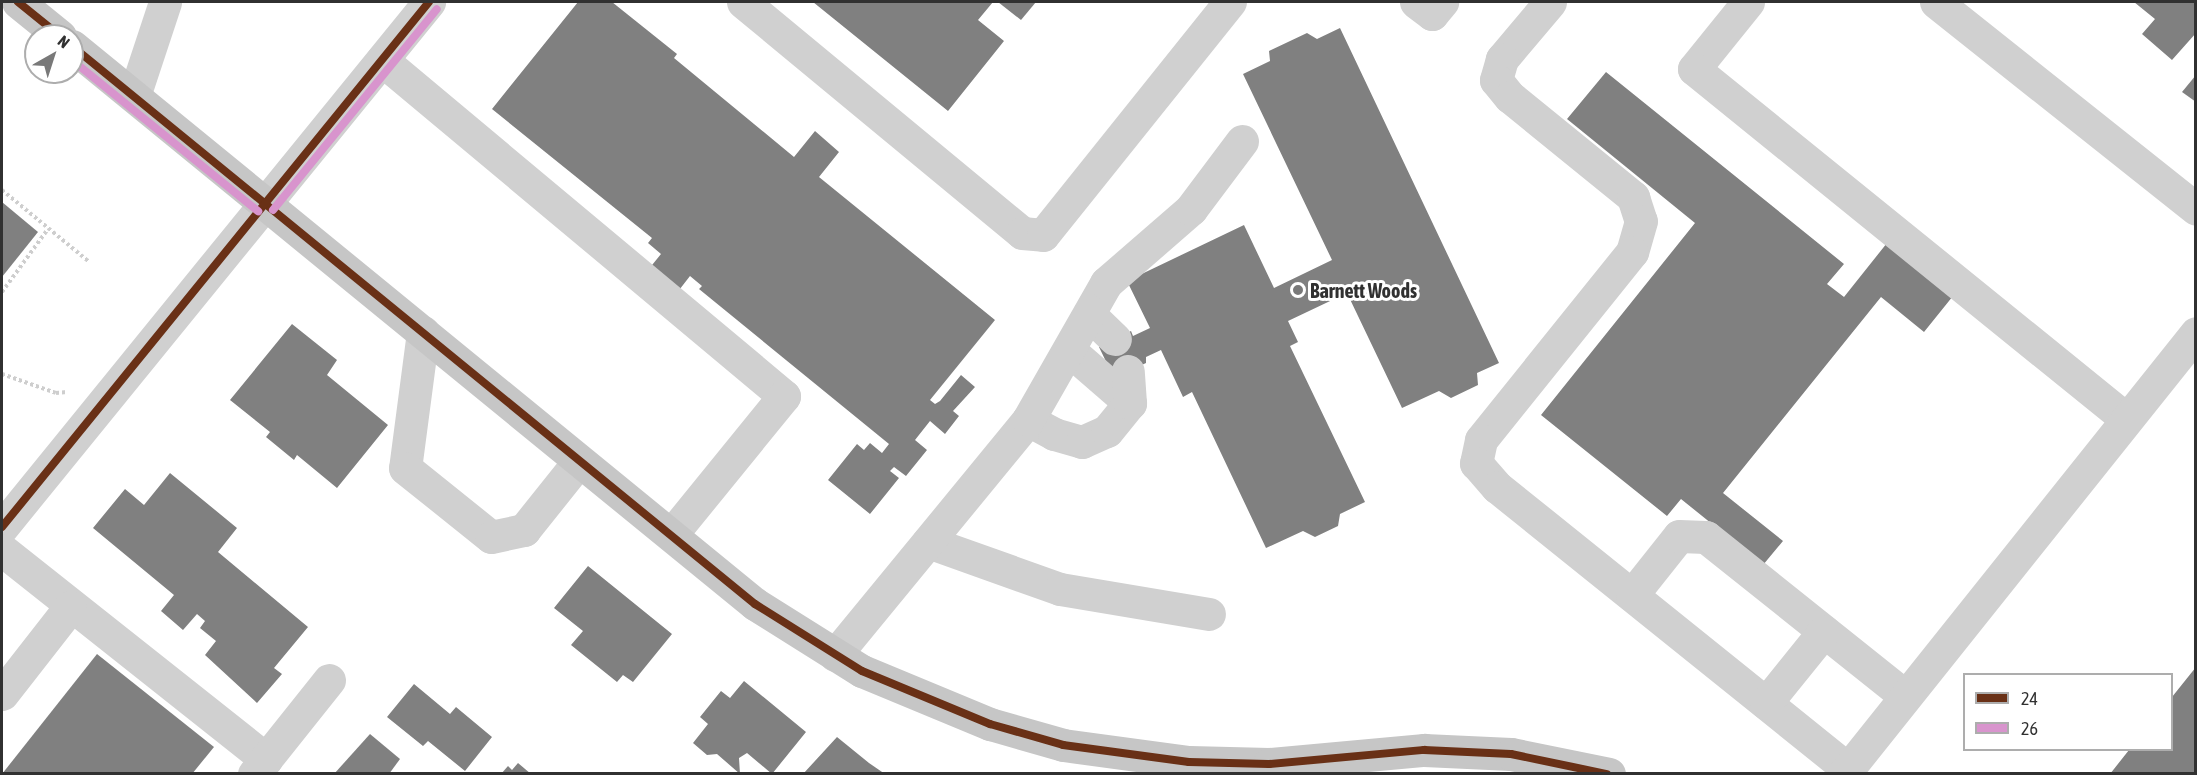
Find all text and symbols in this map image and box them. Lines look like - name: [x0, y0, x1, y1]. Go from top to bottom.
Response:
- north arrow: [24, 24, 84, 84]
- text: N: [55, 32, 73, 52]
- place label: Barnett Woods: [1310, 278, 1417, 302]
- marker: Barnett Woods: [1291, 283, 1305, 297]
- legend: [1963, 673, 2173, 751]
- text: 24: [2021, 688, 2038, 709]
- text: 26: [2021, 718, 2038, 739]

